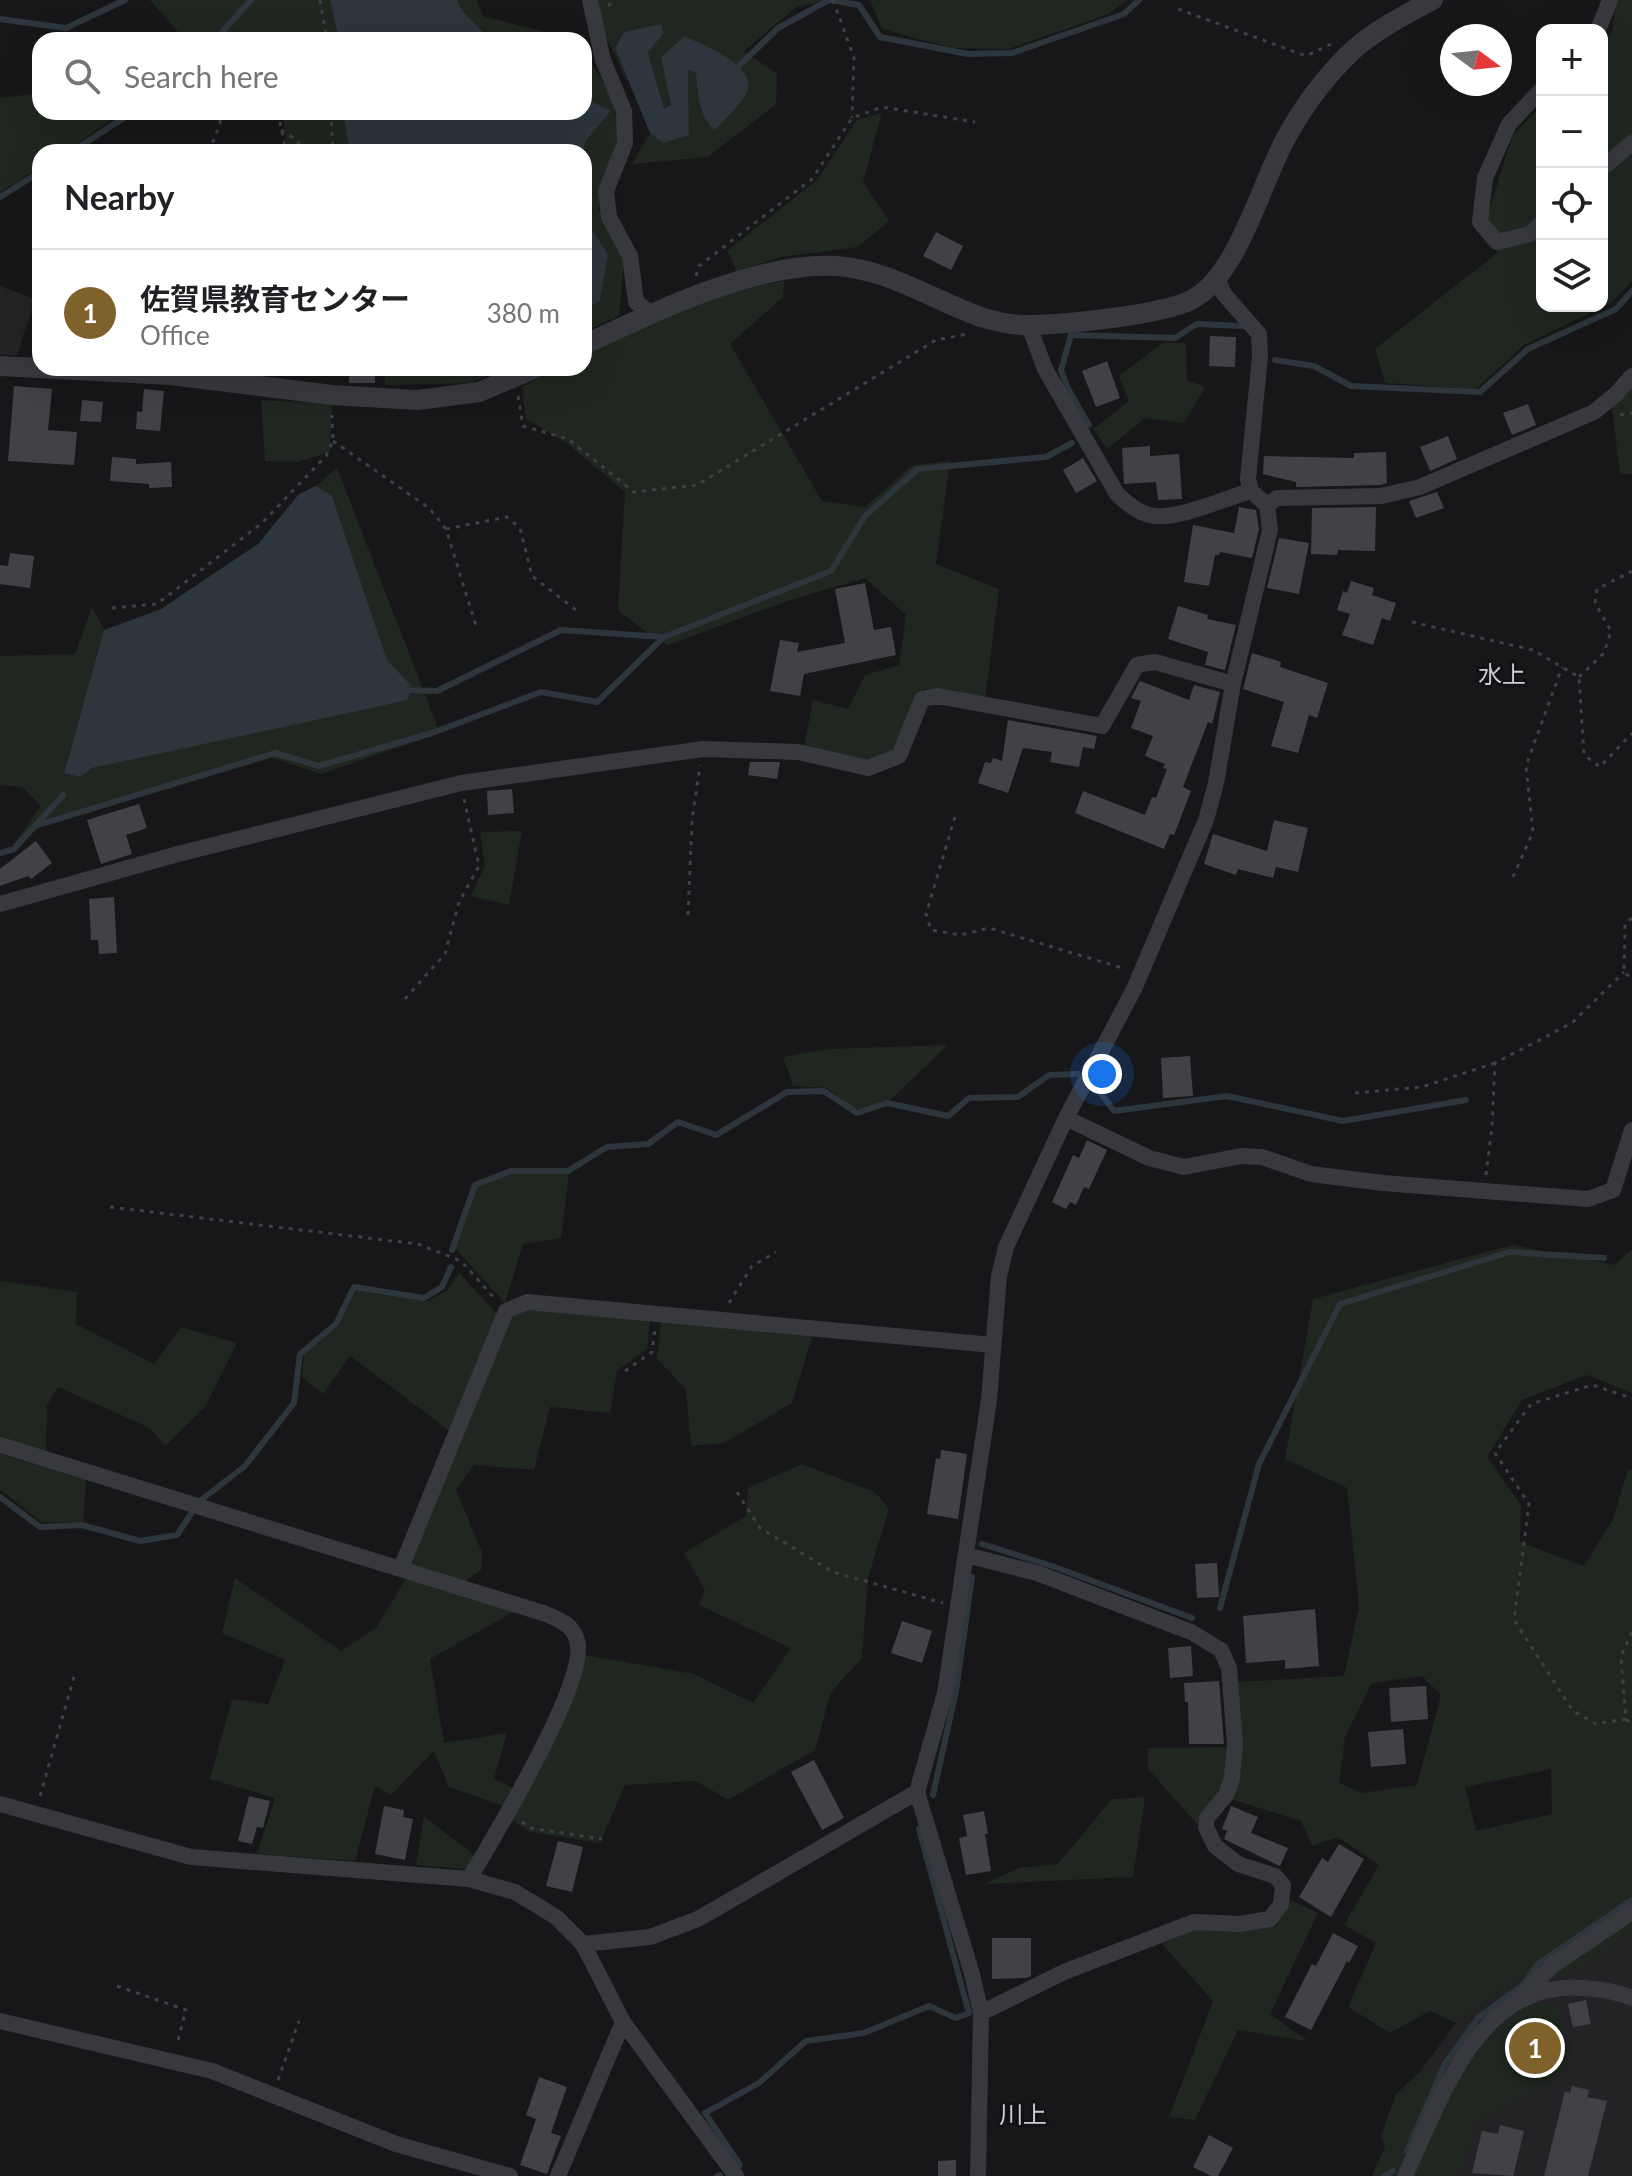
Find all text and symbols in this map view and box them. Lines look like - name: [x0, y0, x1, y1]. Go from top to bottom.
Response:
- north arrow: [1440, 24, 1512, 96]
- map controls: [1536, 24, 1608, 312]
- button: +: [1536, 24, 1608, 96]
- search box: [32, 32, 592, 120]
- icon: search: [60, 54, 104, 98]
- text: Search here: [124, 58, 279, 94]
- button: −: [1536, 96, 1608, 168]
- button: locate: [1536, 168, 1608, 240]
- text: Nearby: [64, 176, 175, 217]
- button: layers: [1536, 240, 1608, 312]
- text: 佐賀県教育センター: [140, 280, 410, 316]
- text: 1: [82, 297, 98, 329]
- text: 380 m: [487, 297, 560, 329]
- text: Office: [140, 319, 210, 351]
- district label: 水上: [1478, 659, 1526, 688]
- your location: [1082, 1054, 1122, 1094]
- pin: 1: [1509, 2018, 1561, 2078]
- district label: 川上: [999, 2099, 1047, 2128]

